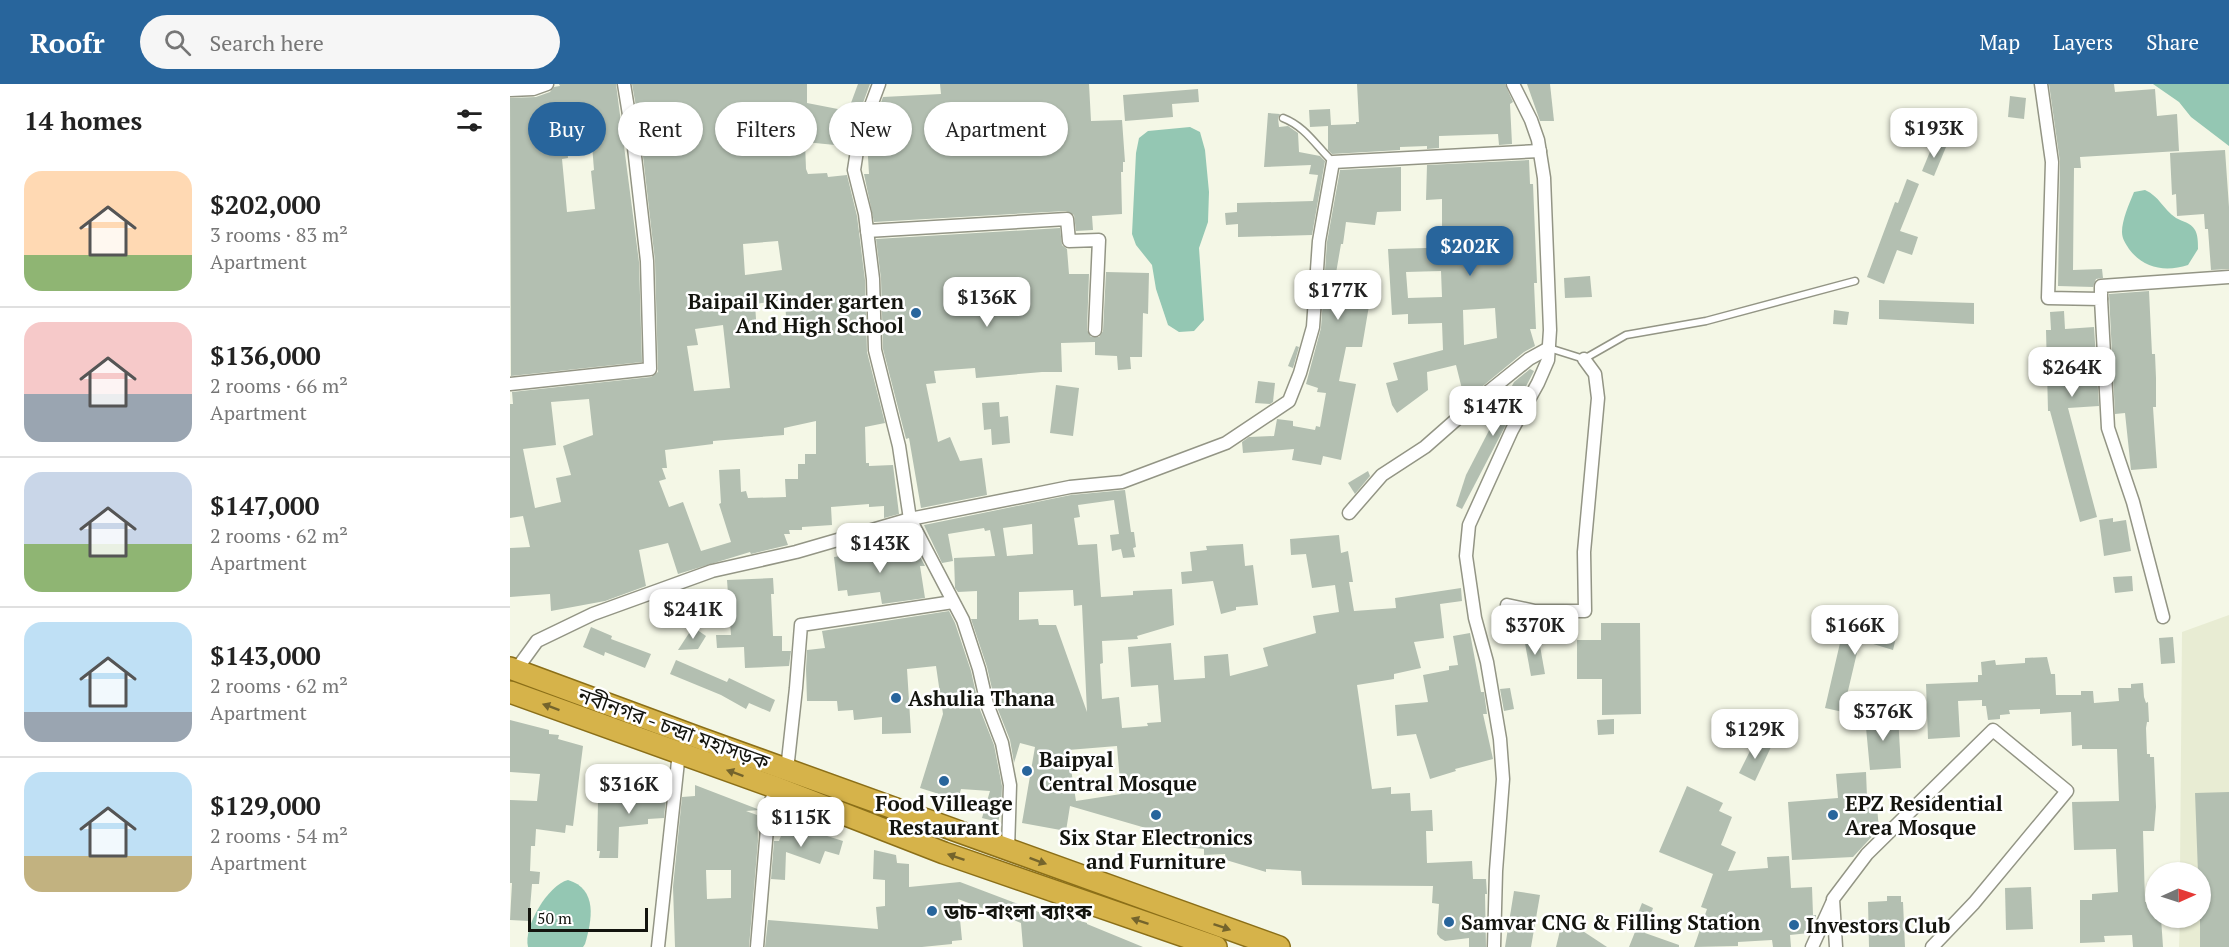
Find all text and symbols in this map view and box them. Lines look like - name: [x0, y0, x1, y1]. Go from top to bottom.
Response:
- search box: [140, 15, 560, 69]
- text: Roofr: [30, 24, 104, 61]
- icon: search: [161, 26, 194, 59]
- text: Search here: [209, 28, 324, 57]
- text: Map: [1979, 28, 2020, 56]
- text: Layers: [2053, 28, 2113, 56]
- text: Share: [2146, 28, 2199, 56]
- chip: Buy: [528, 102, 606, 156]
- chip: Rent: [618, 102, 703, 156]
- chip: Filters: [715, 102, 817, 156]
- chip: New: [829, 102, 912, 156]
- chip: Apartment: [924, 102, 1068, 156]
- text: 14 homes: [24, 103, 142, 137]
- icon: filters: [453, 104, 486, 137]
- pin: $193K: [1892, 108, 1976, 159]
- text: $193K: [1904, 114, 1964, 141]
- text: $202,000: [210, 187, 321, 221]
- icon: home: [72, 195, 144, 267]
- text: 3 rooms · 83 m²: [210, 221, 348, 248]
- pin: $202K: [1428, 226, 1512, 277]
- text: $202K: [1440, 232, 1500, 259]
- text: Apartment: [210, 248, 307, 275]
- pin: $177K: [1296, 270, 1380, 321]
- text: $177K: [1308, 276, 1368, 303]
- pin: $136K: [945, 277, 1029, 328]
- text: $136K: [957, 283, 1017, 310]
- place label: Baipail Kinder garten And High School: [688, 287, 904, 339]
- marker: Baipail Kinder garten And High School: [909, 306, 923, 320]
- text: $136,000: [210, 338, 321, 372]
- icon: home: [72, 346, 144, 418]
- pin: $264K: [2030, 347, 2114, 398]
- text: $264K: [2042, 353, 2102, 380]
- text: 2 rooms · 66 m²: [210, 372, 348, 399]
- pin: $147K: [1451, 386, 1535, 437]
- text: $147K: [1463, 392, 1523, 419]
- text: Apartment: [210, 399, 307, 426]
- text: $147,000: [210, 488, 319, 522]
- icon: home: [72, 496, 144, 568]
- text: 2 rooms · 62 m²: [210, 522, 348, 549]
- pin: $143K: [838, 523, 922, 574]
- text: $143K: [850, 529, 910, 556]
- text: Apartment: [210, 549, 307, 576]
- pin: $241K: [651, 589, 735, 640]
- text: $241K: [663, 595, 723, 622]
- pin: $370K: [1493, 605, 1577, 656]
- pin: $166K: [1813, 605, 1897, 656]
- text: $370K: [1505, 611, 1565, 638]
- text: $166K: [1825, 611, 1885, 638]
- text: $143,000: [210, 638, 321, 672]
- icon: home: [72, 646, 144, 718]
- text: 2 rooms · 62 m²: [210, 672, 348, 699]
- street label: নবীনগর - চন্দ্রা মহাসড়ক: [573, 680, 775, 776]
- place label: Ashulia Thana: [908, 684, 1055, 712]
- marker: Ashulia Thana: [889, 691, 903, 705]
- pin: $376K: [1841, 691, 1925, 742]
- text: $376K: [1853, 697, 1913, 724]
- text: Apartment: [210, 699, 307, 726]
- one-way arrow: [542, 701, 560, 711]
- pin: $129K: [1713, 709, 1797, 760]
- text: $129K: [1725, 715, 1785, 742]
- place label: Baipyal Central Mosque: [1039, 745, 1197, 797]
- pin: $316K: [587, 764, 671, 815]
- marker: Baipyal Central Mosque: [1020, 764, 1034, 778]
- one-way arrow: [726, 767, 744, 777]
- text: $316K: [599, 770, 659, 797]
- marker: Food Villeage Restaurant: [937, 774, 951, 788]
- text: $129,000: [210, 788, 321, 822]
- place label: Food Villeage Restaurant: [875, 789, 1013, 841]
- place label: EPZ Residential Area Mosque: [1845, 789, 2003, 841]
- icon: home: [72, 796, 144, 868]
- pin: $115K: [759, 797, 843, 848]
- text: $115K: [771, 803, 831, 830]
- marker: Six Star Electronics and Furniture: [1149, 808, 1163, 822]
- marker: EPZ Residential Area Mosque: [1826, 808, 1840, 822]
- text: 2 rooms · 54 m²: [210, 822, 348, 849]
- place label: Six Star Electronics and Furniture: [1059, 823, 1253, 875]
- text: Apartment: [210, 849, 307, 876]
- one-way arrow: [947, 852, 965, 862]
- one-way arrow: [1030, 856, 1048, 866]
- north arrow: [2145, 862, 2211, 928]
- map controls: [2145, 862, 2211, 928]
- place label: ডাচ-বাংলা ব্যাংক: [943, 897, 1093, 925]
- marker: ডাচ-বাংলা ব্যাংক: [925, 904, 939, 918]
- scale bar: [528, 905, 648, 932]
- text: 50 m: [537, 907, 572, 929]
- place label: Samvar CNG & Filling Station: [1461, 908, 1761, 936]
- place label: Investors Club: [1806, 911, 1950, 939]
- marker: Samvar CNG & Filling Station: [1442, 915, 1456, 929]
- one-way arrow: [1131, 916, 1149, 925]
- marker: Investors Club: [1787, 918, 1801, 932]
- one-way arrow: [1213, 923, 1231, 933]

